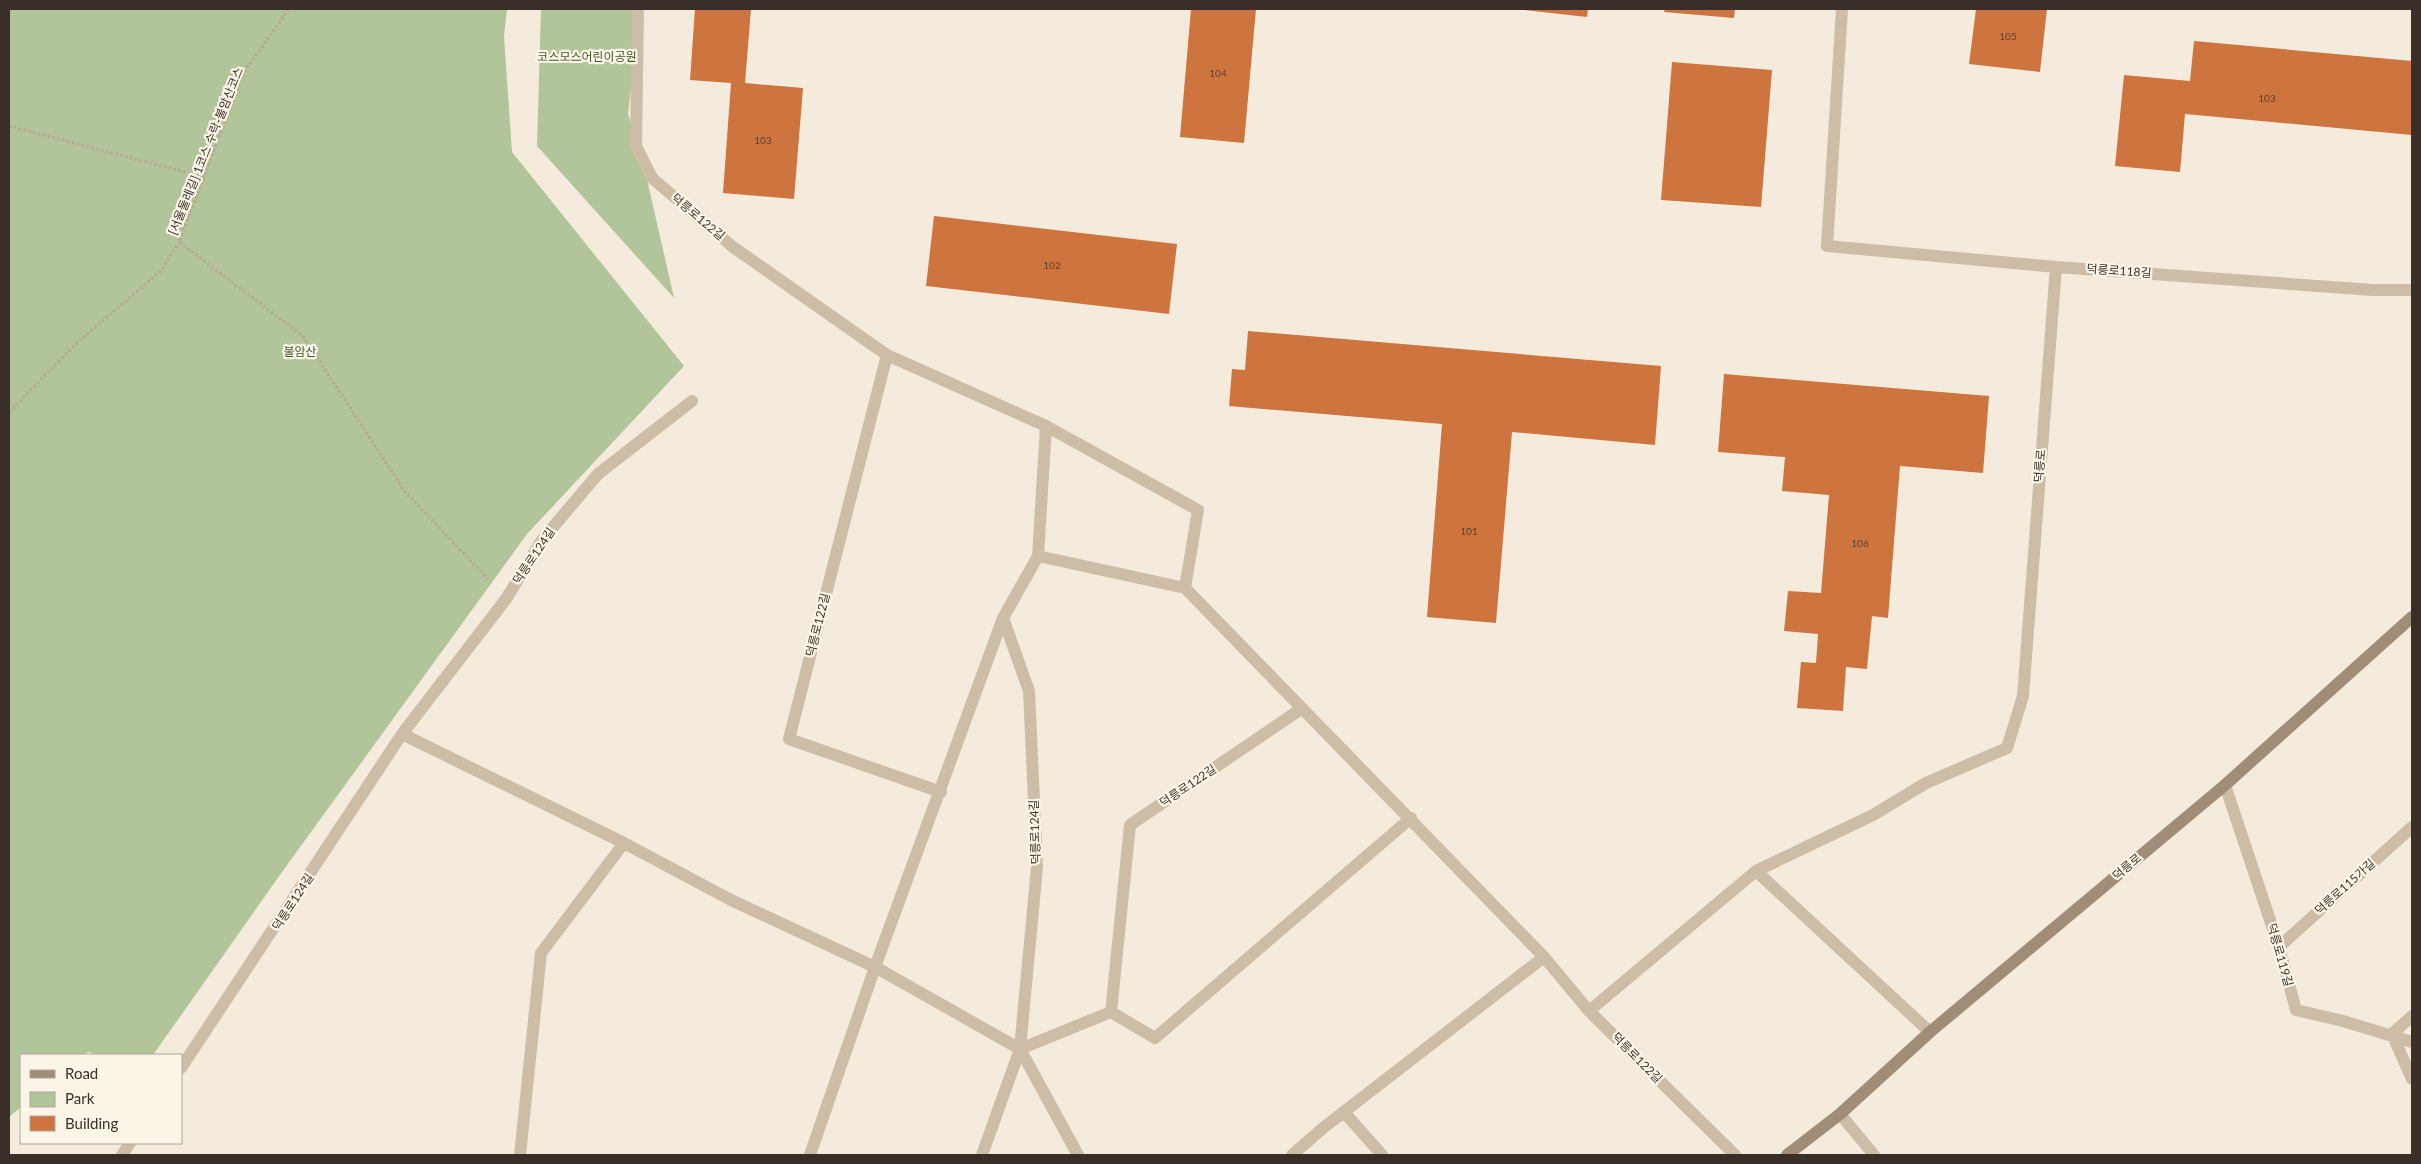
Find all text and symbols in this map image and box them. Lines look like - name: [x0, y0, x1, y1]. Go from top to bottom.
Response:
- house number: 105: [1999, 30, 2017, 42]
- park label: 코스모스어린이공원: [537, 49, 637, 64]
- street label: [서울둘레길] 1코스 수락-불암산코스: [165, 65, 246, 237]
- house number: 104: [1209, 67, 1227, 79]
- house number: 103: [2258, 92, 2276, 104]
- house number: 103: [754, 134, 772, 146]
- street label: 덕릉로122길: [669, 190, 728, 243]
- house number: 102: [1043, 259, 1061, 271]
- street label: 덕릉로118길: [2086, 261, 2152, 280]
- park label: 불암산: [283, 344, 317, 359]
- street label: 덕릉로: [2031, 449, 2048, 483]
- street label: 덕릉로124길: [509, 525, 558, 587]
- house number: 101: [1460, 525, 1478, 537]
- house number: 106: [1851, 537, 1869, 549]
- street label: 덕릉로122길: [802, 592, 833, 658]
- street label: 덕릉로122길: [1157, 761, 1219, 810]
- street label: 덕릉로124길: [1026, 799, 1043, 865]
- street label: 덕릉로: [2109, 850, 2144, 883]
- street label: 덕릉로115가길: [2311, 856, 2378, 918]
- street label: 덕릉로124길: [269, 870, 317, 933]
- street label: 덕릉로119길: [2264, 922, 2297, 988]
- street label: 덕릉로122길: [1609, 1029, 1666, 1086]
- legend: [20, 1054, 182, 1144]
- text: Road: [65, 1064, 98, 1082]
- text: Park: [65, 1089, 95, 1107]
- text: Building: [65, 1114, 118, 1132]

